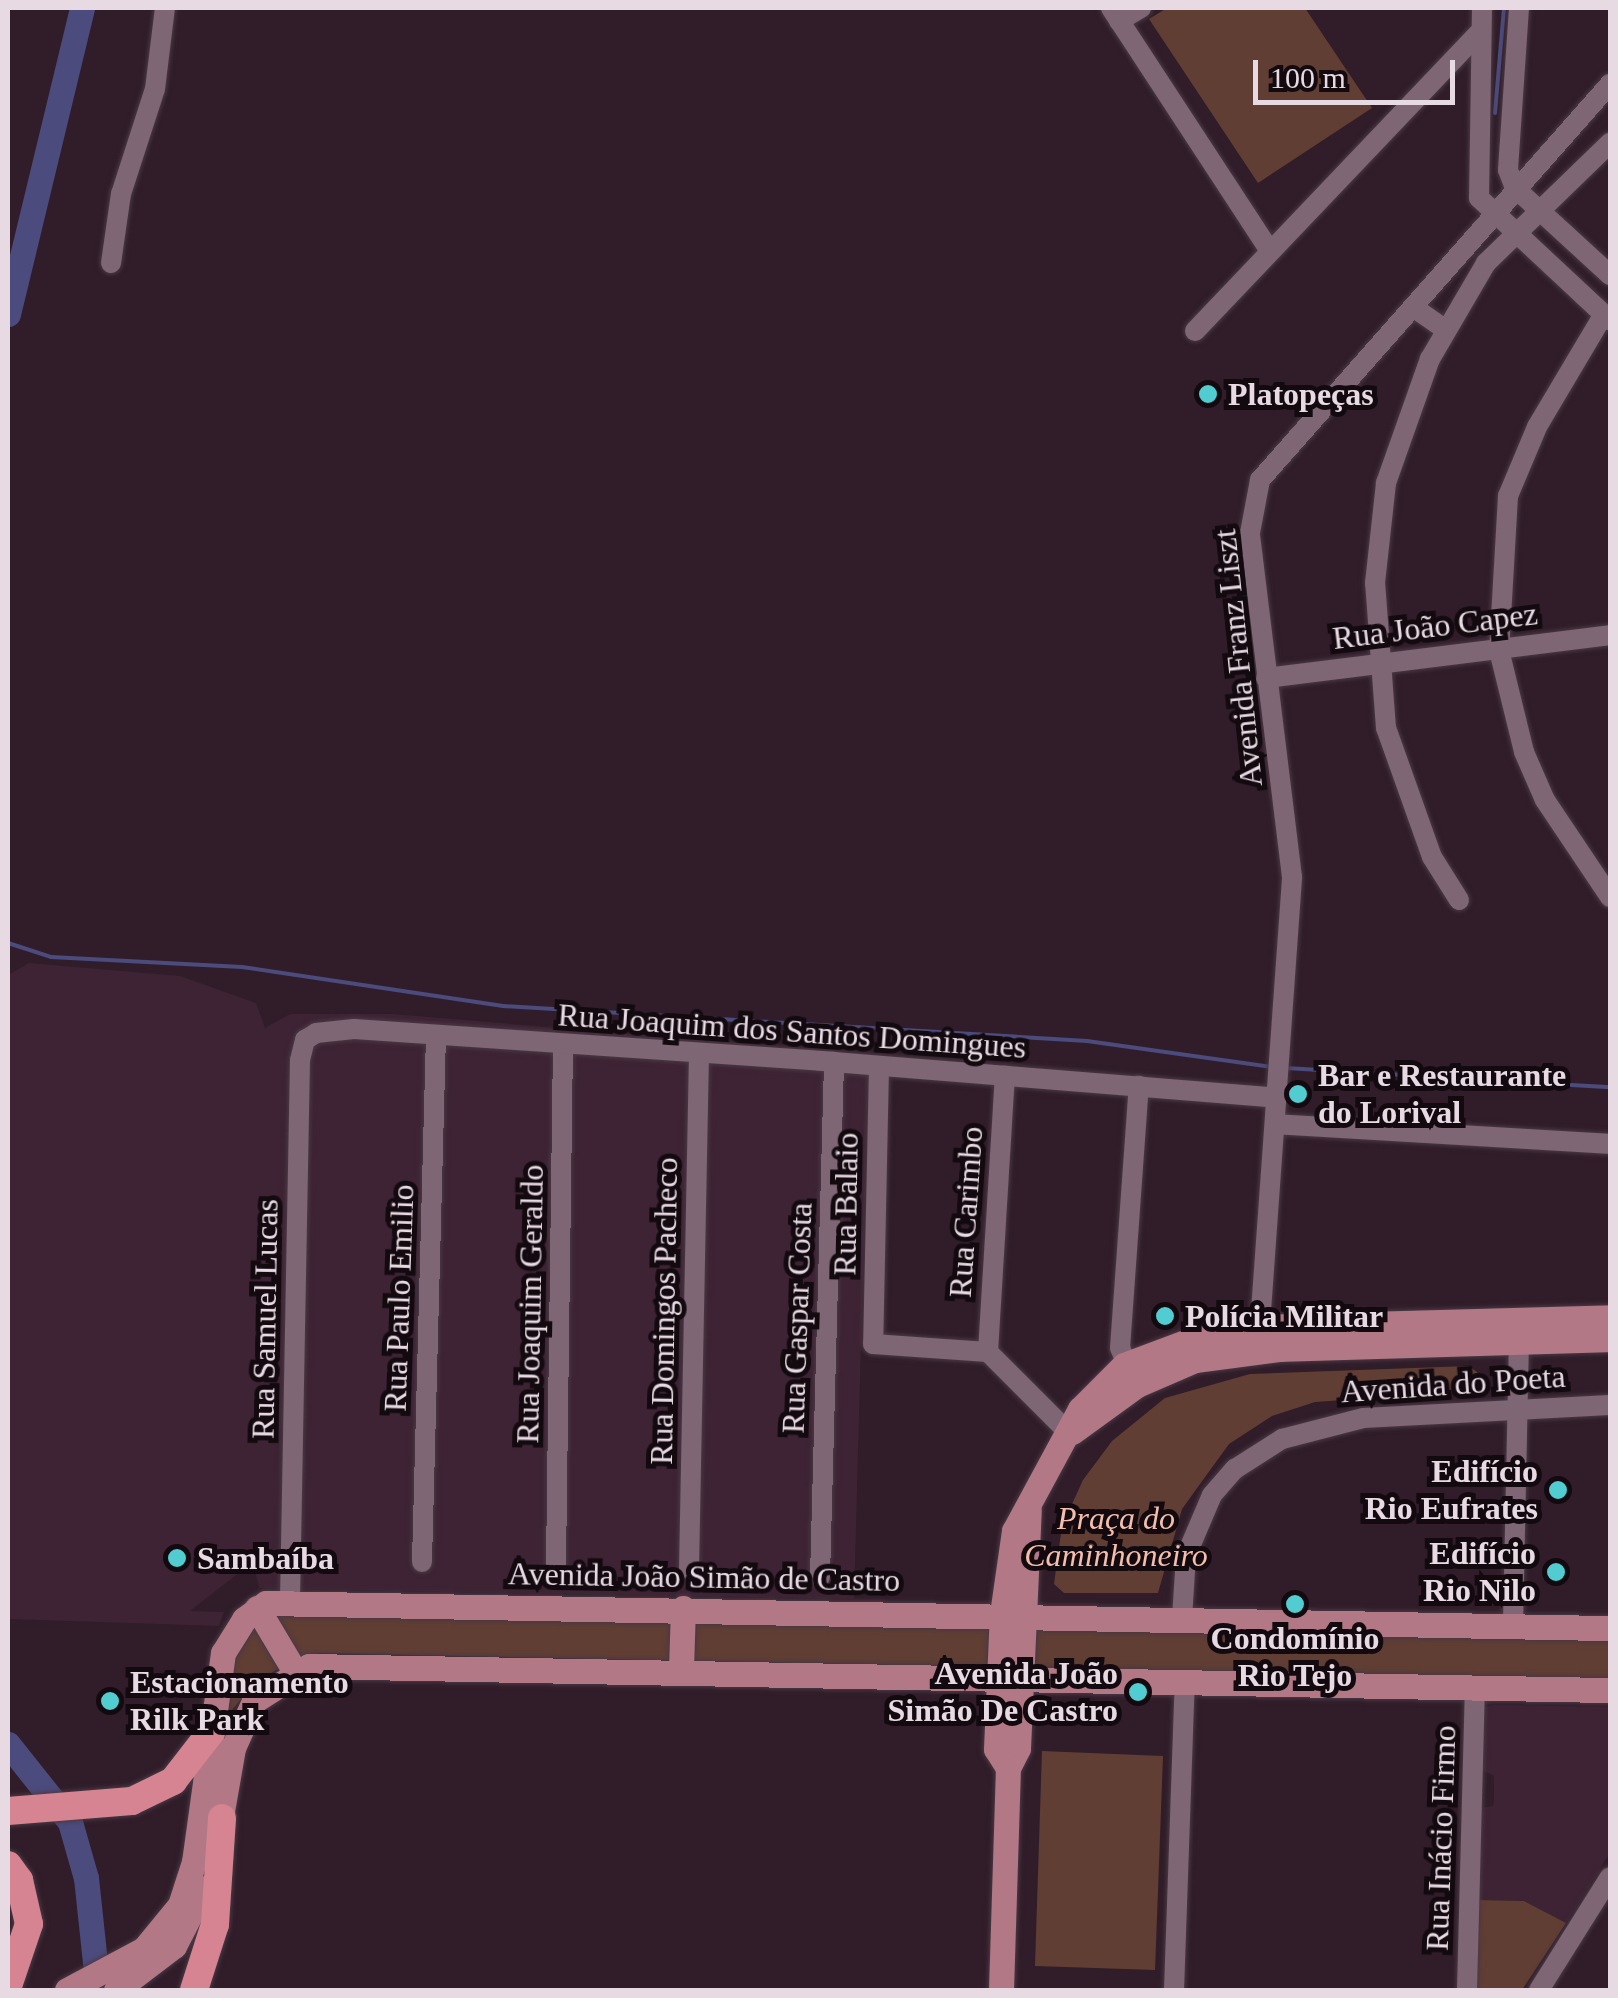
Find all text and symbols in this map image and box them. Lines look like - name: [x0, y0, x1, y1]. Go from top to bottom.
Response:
- scale bar: [1258, 40, 1460, 102]
- text: 100 m: [1270, 61, 1346, 94]
- place label: Platopeças: [1228, 375, 1374, 413]
- marker: Platopeças: [1197, 383, 1219, 405]
- street label: Avenida Franz Liszt: [1205, 527, 1271, 789]
- street label: Rua João Capez: [1330, 594, 1540, 658]
- street label: Rua Joaquim dos Santos Domingues: [557, 995, 1027, 1067]
- place label: Bar e Restaurante do Lorival: [1318, 1057, 1567, 1132]
- marker: Bar e Restaurante do Lorival: [1287, 1083, 1309, 1105]
- street label: Rua Carimbo: [941, 1125, 991, 1299]
- street label: Rua Balaio: [826, 1132, 866, 1276]
- street label: Rua Domingos Pacheco: [642, 1157, 686, 1465]
- street label: Rua Joaquim Geraldo: [508, 1164, 552, 1444]
- street label: Rua Paulo Emilio: [376, 1184, 422, 1412]
- street label: Rua Samuel Lucas: [244, 1199, 286, 1439]
- street label: Rua Gaspar Costa: [774, 1202, 820, 1434]
- place label: Polícia Militar: [1185, 1297, 1383, 1335]
- marker: Polícia Militar: [1154, 1305, 1176, 1327]
- street label: Avenida do Poeta: [1339, 1357, 1567, 1411]
- place label: Edifício Rio Eufrates: [1365, 1453, 1538, 1528]
- marker: Edifício Rio Eufrates: [1547, 1479, 1569, 1501]
- park label: Praça do Caminhoneiro: [1024, 1500, 1208, 1575]
- place label: Edifício Rio Nilo: [1423, 1535, 1536, 1610]
- place label: Sambaíba: [197, 1539, 334, 1577]
- marker: Sambaíba: [166, 1547, 188, 1569]
- street label: Avenida João Simão de Castro: [508, 1554, 900, 1600]
- marker: Edifício Rio Nilo: [1545, 1561, 1567, 1583]
- marker: Condomínio Rio Tejo: [1284, 1593, 1306, 1615]
- place label: Condomínio Rio Tejo: [1211, 1620, 1379, 1695]
- place label: Avenida João Simão De Castro: [888, 1655, 1118, 1730]
- place label: Estacionamento Rilk Park: [130, 1664, 349, 1739]
- marker: Avenida João Simão De Castro: [1127, 1681, 1149, 1703]
- marker: Estacionamento Rilk Park: [99, 1690, 121, 1712]
- street label: Rua Inácio Firmo: [1418, 1725, 1464, 1951]

